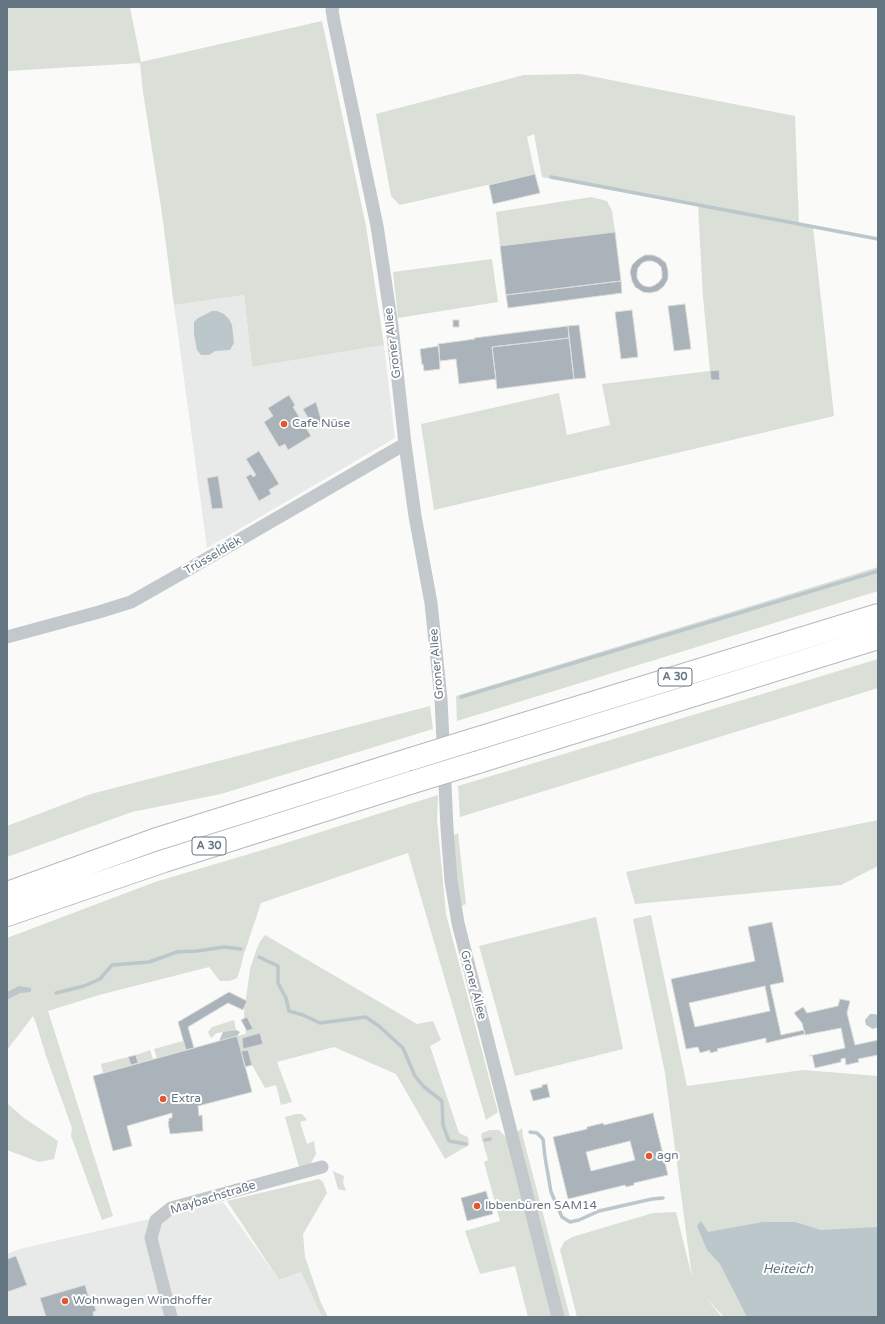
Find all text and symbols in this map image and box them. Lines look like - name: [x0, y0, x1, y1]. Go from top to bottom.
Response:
- street label: Groner Allee: [382, 307, 404, 379]
- place label: Cafe Nüse: [292, 417, 350, 431]
- marker: Cafe Nüse: [279, 419, 289, 429]
- street label: Trüsseldiek: [182, 534, 244, 578]
- street label: Groner Allee: [427, 628, 447, 700]
- road number: A 30: [658, 668, 692, 686]
- road number: A 30: [192, 837, 226, 855]
- street label: Groner Allee: [457, 949, 489, 1021]
- place label: Extra: [171, 1092, 201, 1106]
- marker: Extra: [158, 1094, 168, 1104]
- place label: agn: [657, 1149, 679, 1163]
- marker: agn: [644, 1151, 654, 1161]
- street label: Maybachstraße: [169, 1178, 257, 1218]
- place label: Ibbenbüren SAM14: [485, 1199, 597, 1213]
- marker: Ibbenbüren SAM14: [472, 1201, 482, 1211]
- water label: Heiteich: [763, 1262, 813, 1278]
- place label: Wohnwagen Windhoffer: [73, 1294, 212, 1308]
- marker: Wohnwagen Windhoffer: [60, 1296, 70, 1306]

